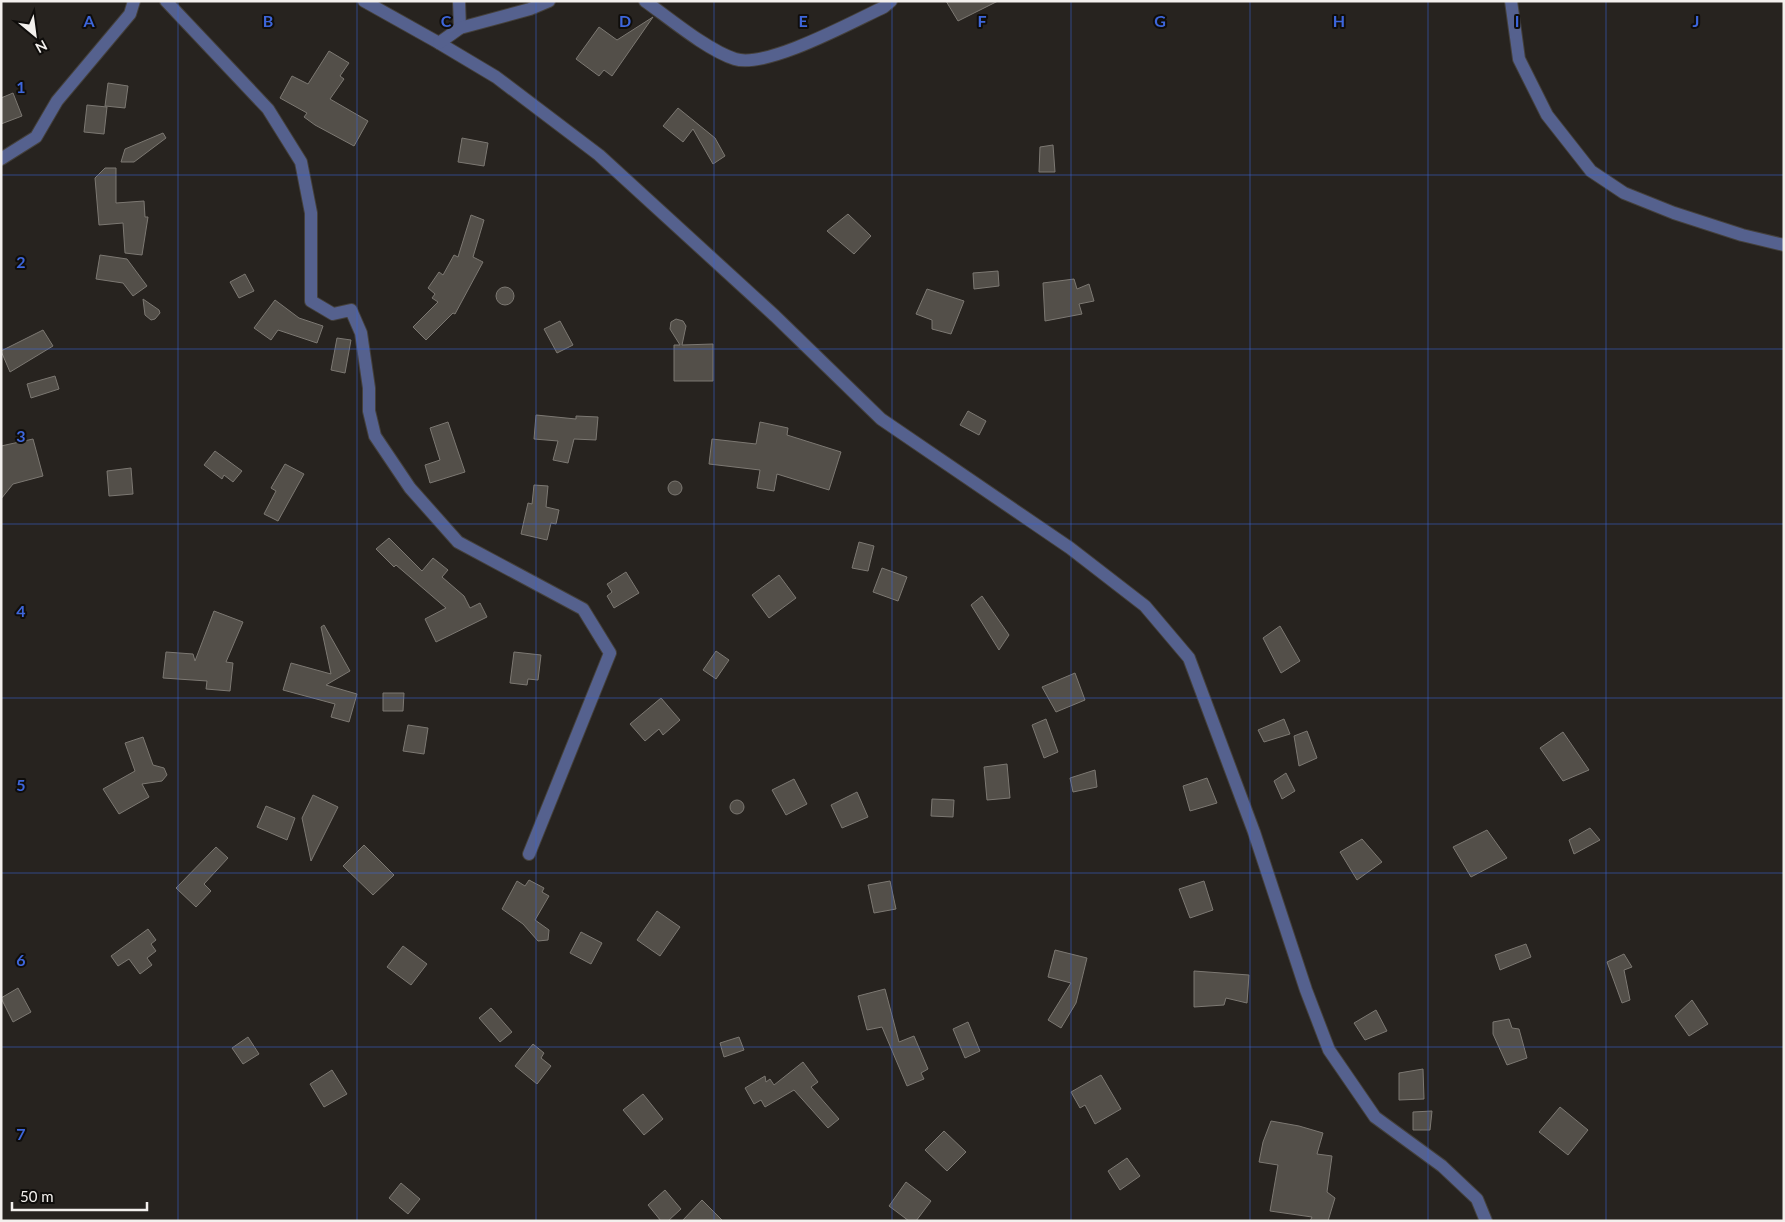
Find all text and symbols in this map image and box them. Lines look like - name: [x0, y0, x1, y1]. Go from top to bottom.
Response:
- north arrow: [10, 10, 60, 60]
- text: A: [82, 11, 95, 30]
- text: B: [263, 11, 273, 30]
- text: C: [441, 11, 452, 30]
- text: D: [619, 11, 631, 30]
- text: E: [798, 11, 808, 30]
- text: F: [977, 11, 987, 30]
- text: G: [1154, 11, 1166, 30]
- text: H: [1333, 11, 1345, 30]
- text: I: [1515, 11, 1519, 30]
- text: J: [1693, 11, 1699, 30]
- text: N: [33, 37, 50, 57]
- text: 1: [16, 77, 26, 96]
- text: 2: [16, 252, 26, 271]
- text: 3: [16, 426, 26, 445]
- text: 4: [16, 601, 26, 620]
- text: 5: [16, 775, 26, 794]
- text: 6: [16, 950, 26, 969]
- text: 7: [16, 1124, 26, 1143]
- scale bar: [12, 1180, 148, 1212]
- text: 50 m: [20, 1187, 54, 1205]

